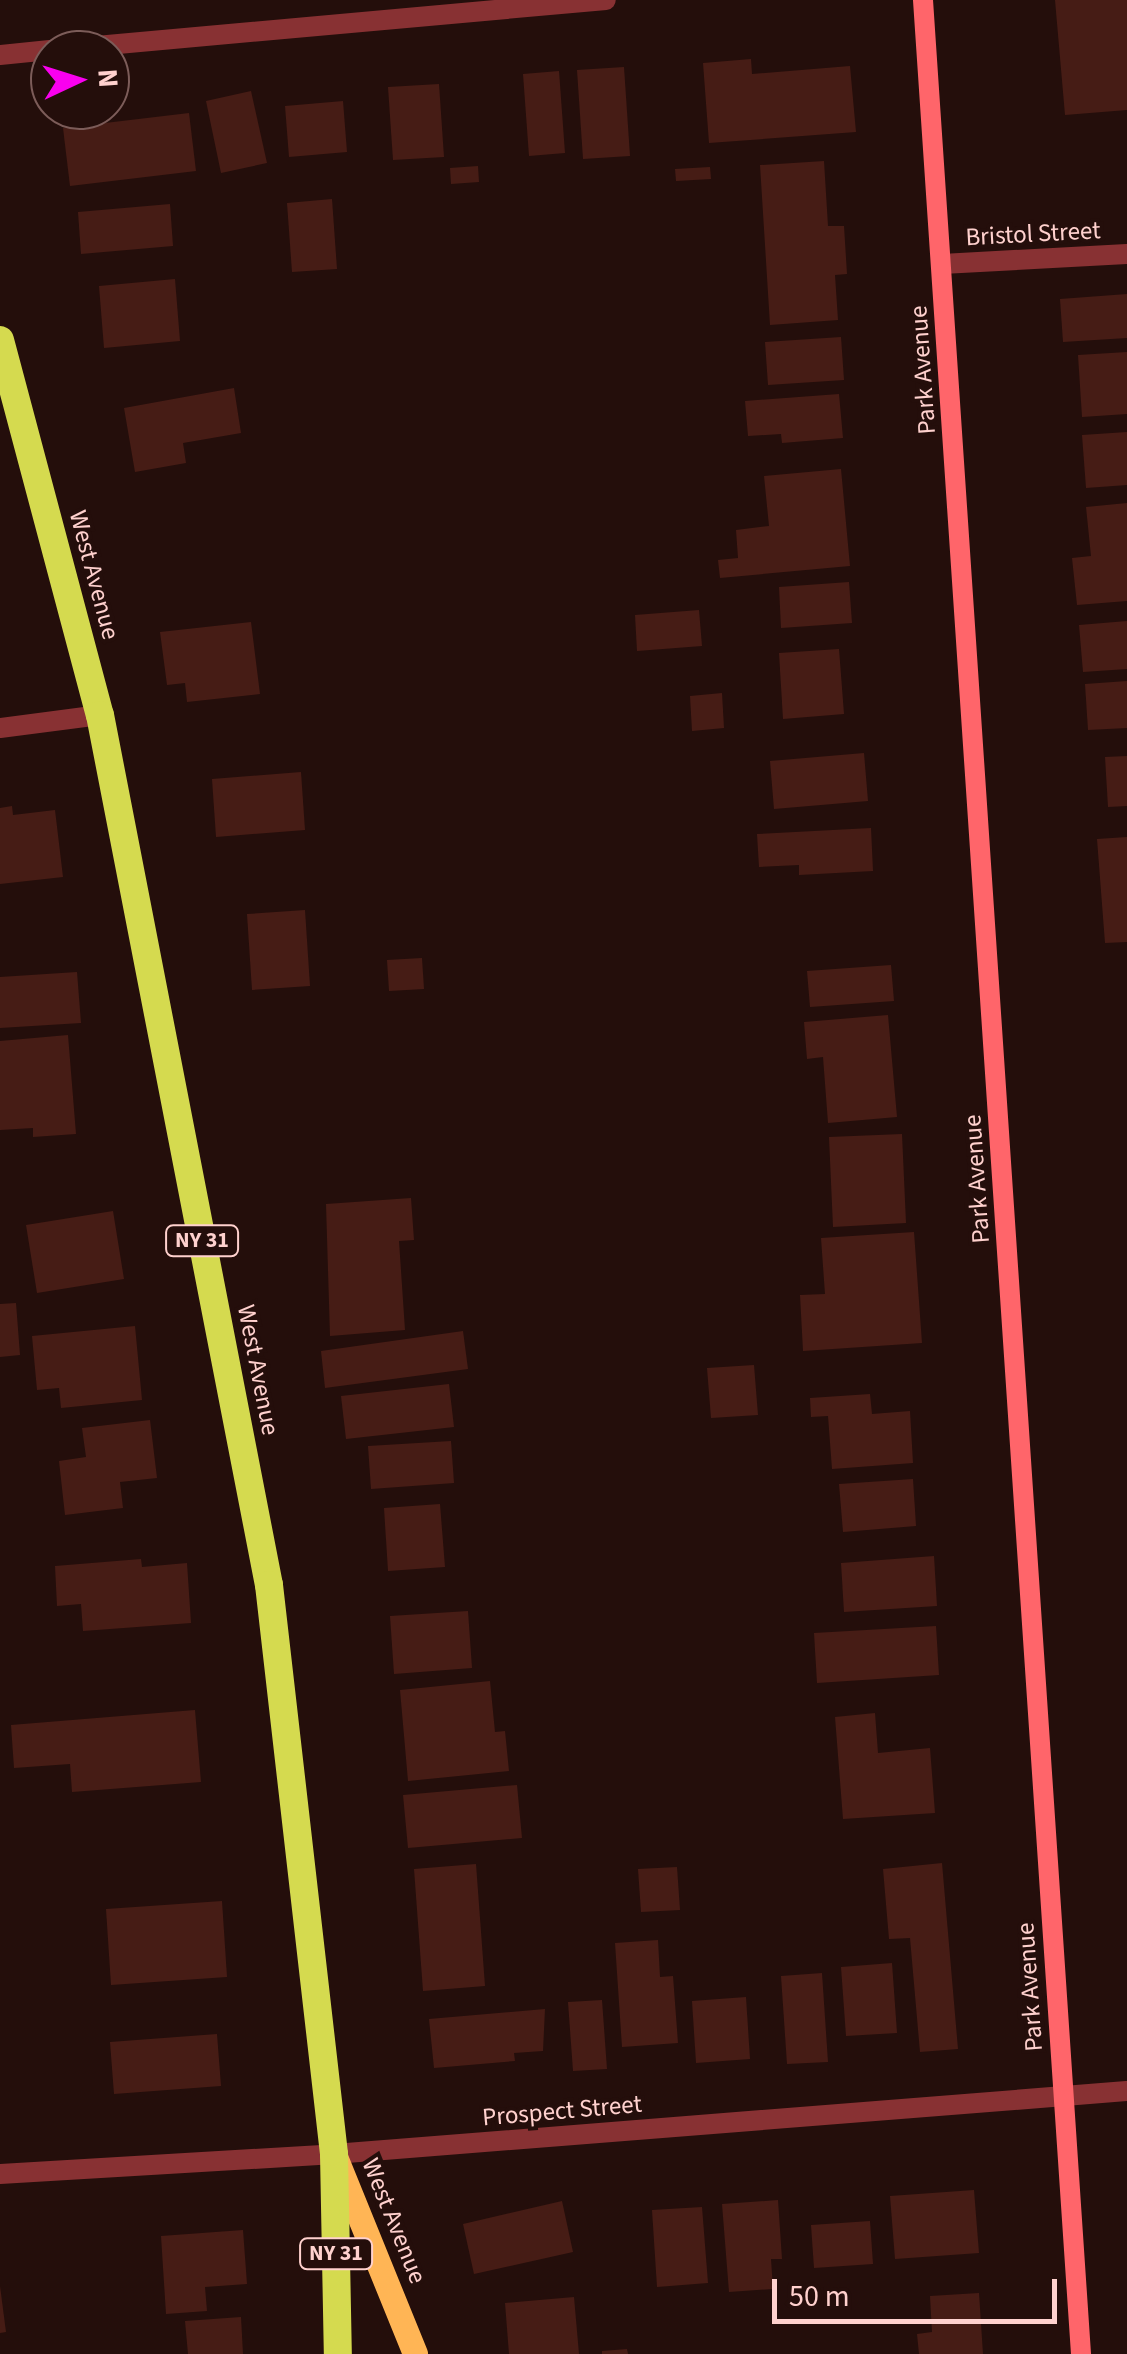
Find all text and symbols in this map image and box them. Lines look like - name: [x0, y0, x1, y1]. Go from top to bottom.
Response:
- north arrow: [30, 30, 130, 130]
- text: N: [87, 67, 129, 89]
- street label: Bristol Street: [965, 215, 1101, 253]
- street label: Park Avenue: [904, 305, 942, 435]
- street label: West Avenue: [62, 507, 126, 643]
- street label: Park Avenue: [958, 1114, 996, 1244]
- road number: NY 31: [164, 1224, 240, 1258]
- street label: West Avenue: [231, 1302, 285, 1438]
- street label: Park Avenue: [1011, 1922, 1049, 2052]
- street label: Prospect Street: [481, 2089, 643, 2133]
- street label: West Avenue: [355, 2154, 433, 2288]
- road number: NY 31: [298, 2237, 374, 2271]
- scale bar: [777, 2259, 1062, 2321]
- text: 50 m: [789, 2275, 850, 2318]

